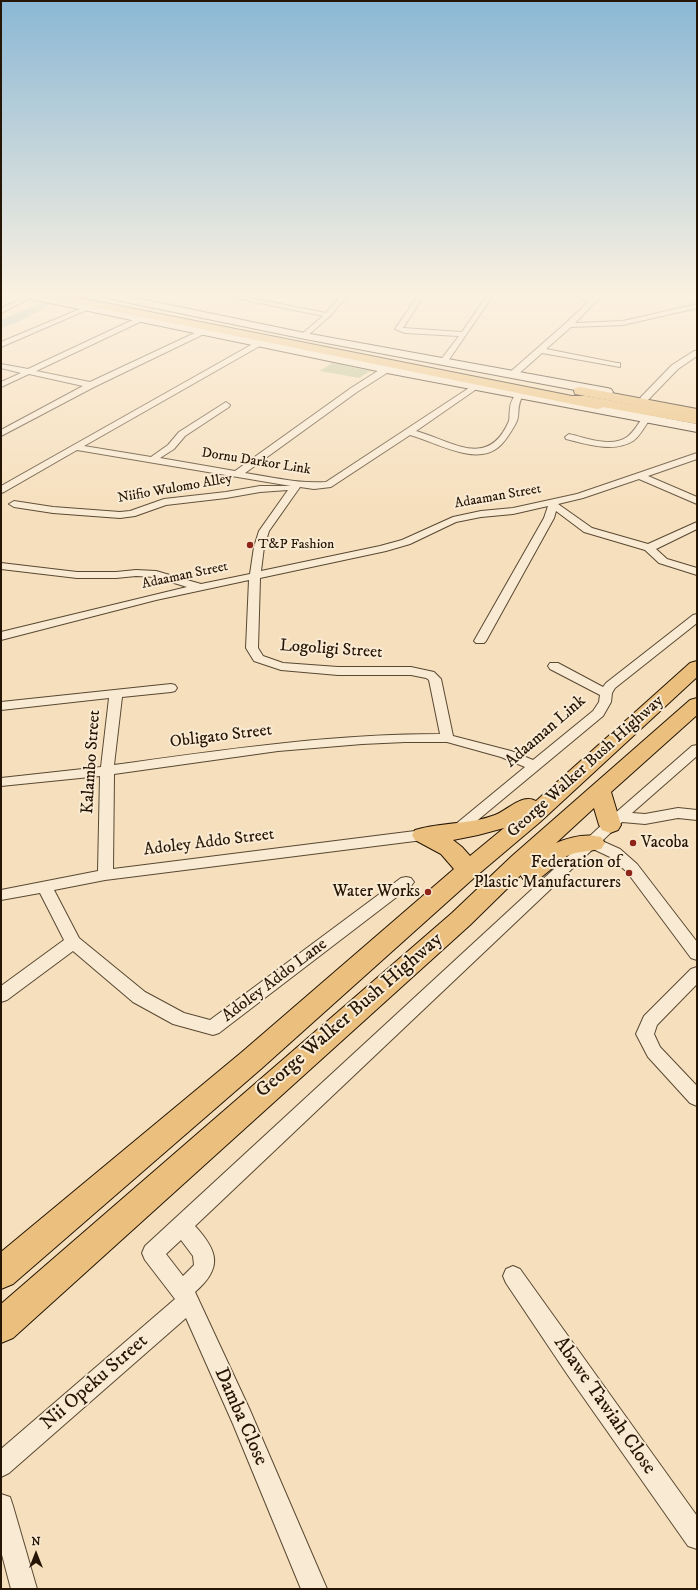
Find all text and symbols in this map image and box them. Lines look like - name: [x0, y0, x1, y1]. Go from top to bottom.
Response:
- street label: Dornu Darkor Link: [200, 445, 312, 479]
- street label: Niifio Wulomo Alley: [116, 471, 234, 507]
- street label: Adaaman Street: [453, 481, 543, 513]
- place label: T&P Fashion: [258, 537, 334, 553]
- marker: T&P Fashion: [245, 540, 255, 550]
- street label: Adaaman Street: [140, 559, 230, 593]
- street label: Logoligi Street: [279, 636, 383, 664]
- street label: Adaaman Link: [501, 691, 591, 773]
- street label: George Walker Bush Highway: [504, 691, 668, 843]
- street label: Kalambo Street: [78, 709, 106, 815]
- street label: Obligato Street: [169, 721, 273, 753]
- street label: Adoley Addo Street: [143, 825, 275, 861]
- place label: Vacoba: [641, 833, 689, 853]
- marker: Vacoba: [628, 838, 638, 848]
- place label: Federation of Plastic Manufacturers: [474, 853, 621, 893]
- marker: Federation of Plastic Manufacturers: [624, 868, 634, 878]
- place label: Water Works: [332, 882, 420, 902]
- marker: Water Works: [423, 887, 433, 897]
- street label: George Walker Bush Highway: [252, 928, 448, 1104]
- street label: Adoley Addo Lane: [218, 935, 332, 1027]
- street label: Nii Opeku Street: [37, 1330, 153, 1436]
- street label: Abawe Tawiah Close: [547, 1332, 661, 1480]
- street label: Damba Close: [208, 1364, 272, 1470]
- north arrow: [16, 1534, 56, 1574]
- text: N: [31, 1535, 41, 1549]

